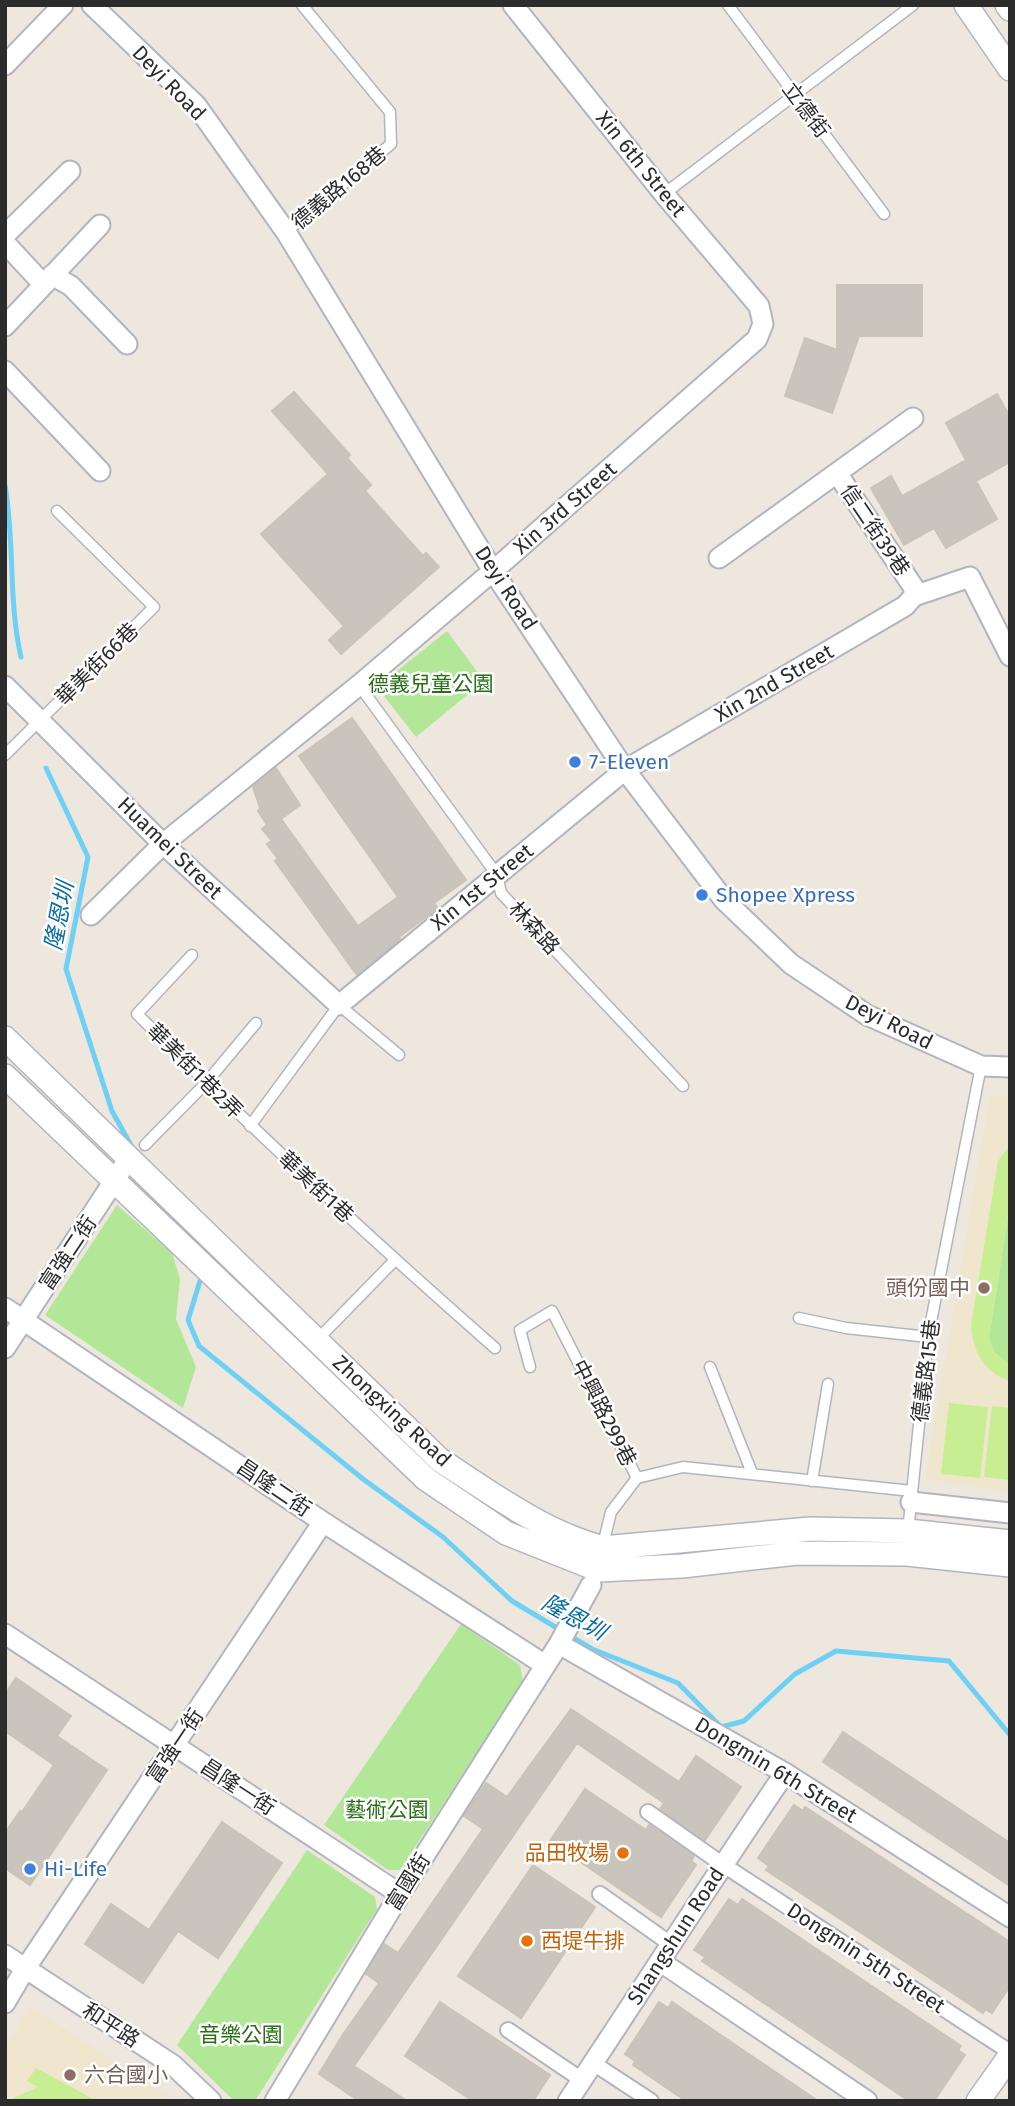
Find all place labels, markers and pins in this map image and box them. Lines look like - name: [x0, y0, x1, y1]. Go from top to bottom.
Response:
- place label: 7-Eleven: [589, 749, 669, 775]
- marker: 7-Eleven: [567, 754, 583, 770]
- place label: Shopee Xpress: [716, 882, 855, 908]
- marker: Shopee Xpress: [694, 887, 710, 903]
- place label: 頭份國中: [886, 1275, 970, 1301]
- marker: 頭份國中: [976, 1280, 992, 1296]
- place label: 品田牧場: [525, 1840, 609, 1866]
- marker: 品田牧場: [615, 1845, 631, 1861]
- place label: Hi-Life: [44, 1856, 107, 1882]
- marker: Hi-Life: [22, 1861, 38, 1877]
- place label: 西堤牛排: [541, 1928, 625, 1954]
- marker: 西堤牛排: [519, 1933, 535, 1949]
- place label: 六合國小: [84, 2062, 168, 2088]
- marker: 六合國小: [62, 2067, 78, 2083]

